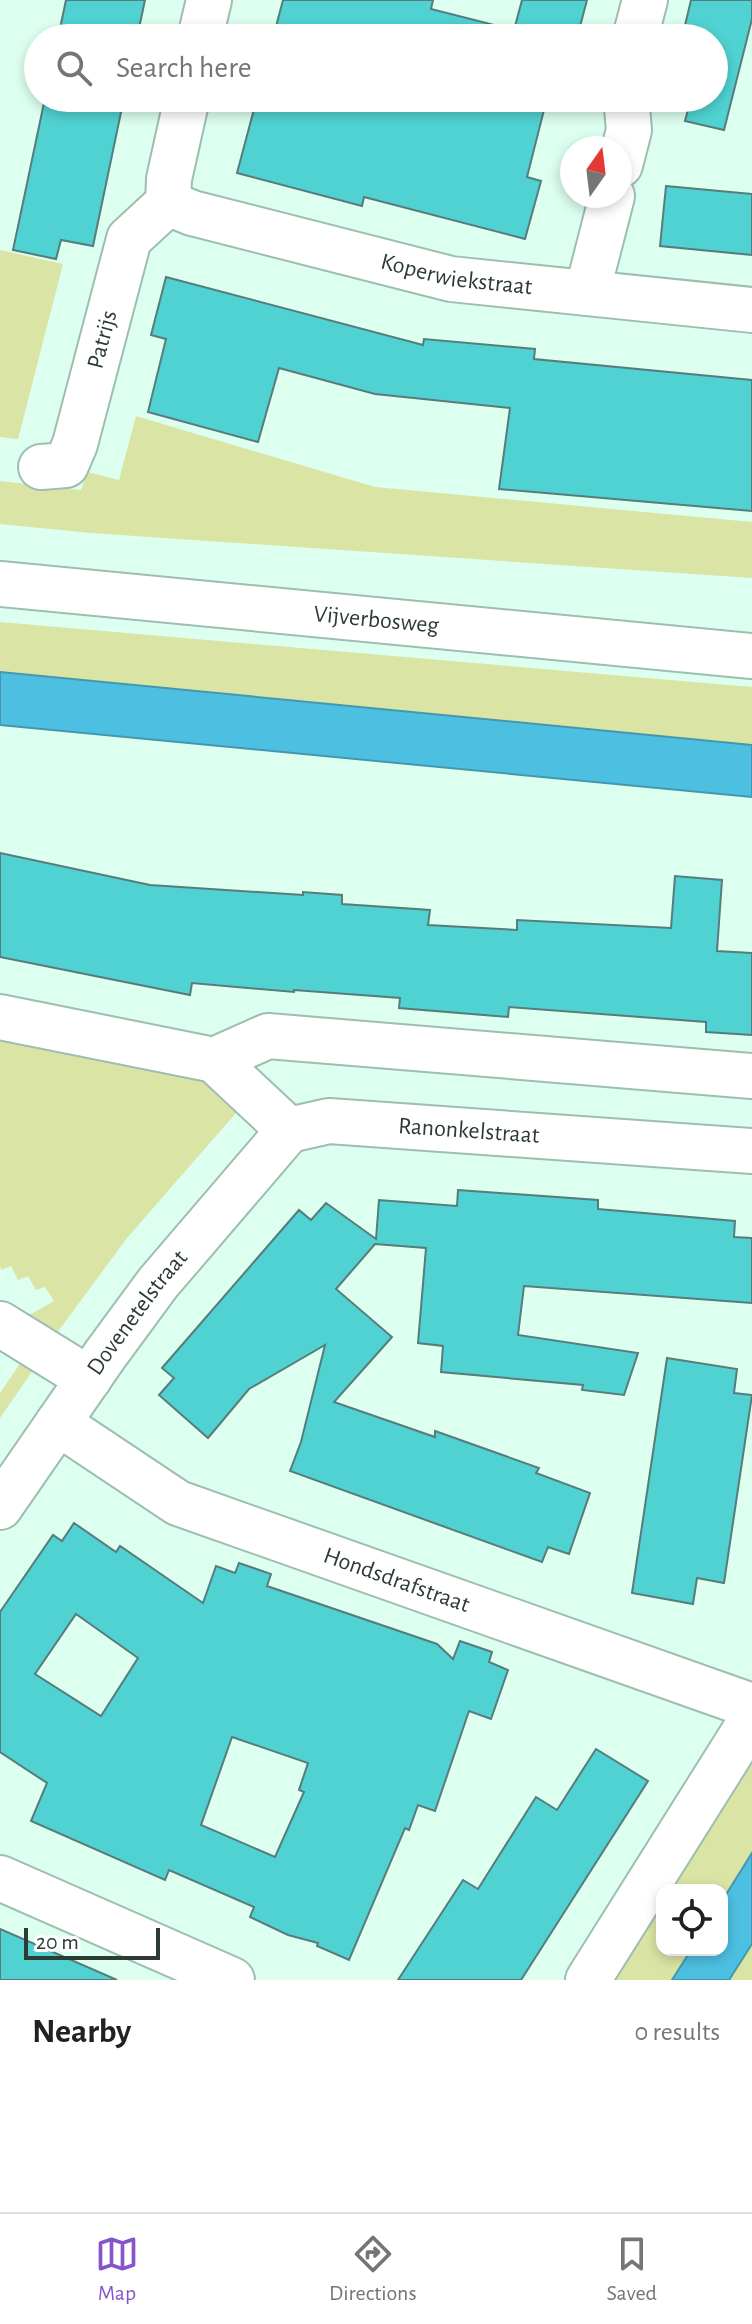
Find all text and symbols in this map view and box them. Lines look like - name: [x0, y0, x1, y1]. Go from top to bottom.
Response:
- search box: [24, 24, 728, 112]
- icon: search: [52, 46, 96, 90]
- text: Search here: [116, 53, 252, 83]
- north arrow: [560, 136, 632, 208]
- street label: Koperwiekstraat: [378, 250, 534, 299]
- street label: Patrijs: [83, 308, 122, 371]
- street label: Vijverbosweg: [313, 602, 440, 638]
- street label: Ranonkelstraat: [397, 1114, 541, 1148]
- street label: Dovenetelstraat: [83, 1246, 192, 1380]
- street label: Hondsdrafstraat: [320, 1543, 473, 1617]
- map controls: [656, 1884, 728, 1956]
- button: locate: [656, 1884, 728, 1956]
- scale bar: [24, 1924, 160, 1960]
- text: 20 m: [36, 1931, 79, 1953]
- text: Nearby: [32, 2015, 131, 2049]
- text: 0 results: [634, 2019, 720, 2045]
- tab: Map: [95, 2232, 139, 2306]
- tab: Directions: [329, 2232, 417, 2306]
- tab: Saved: [607, 2232, 657, 2306]

